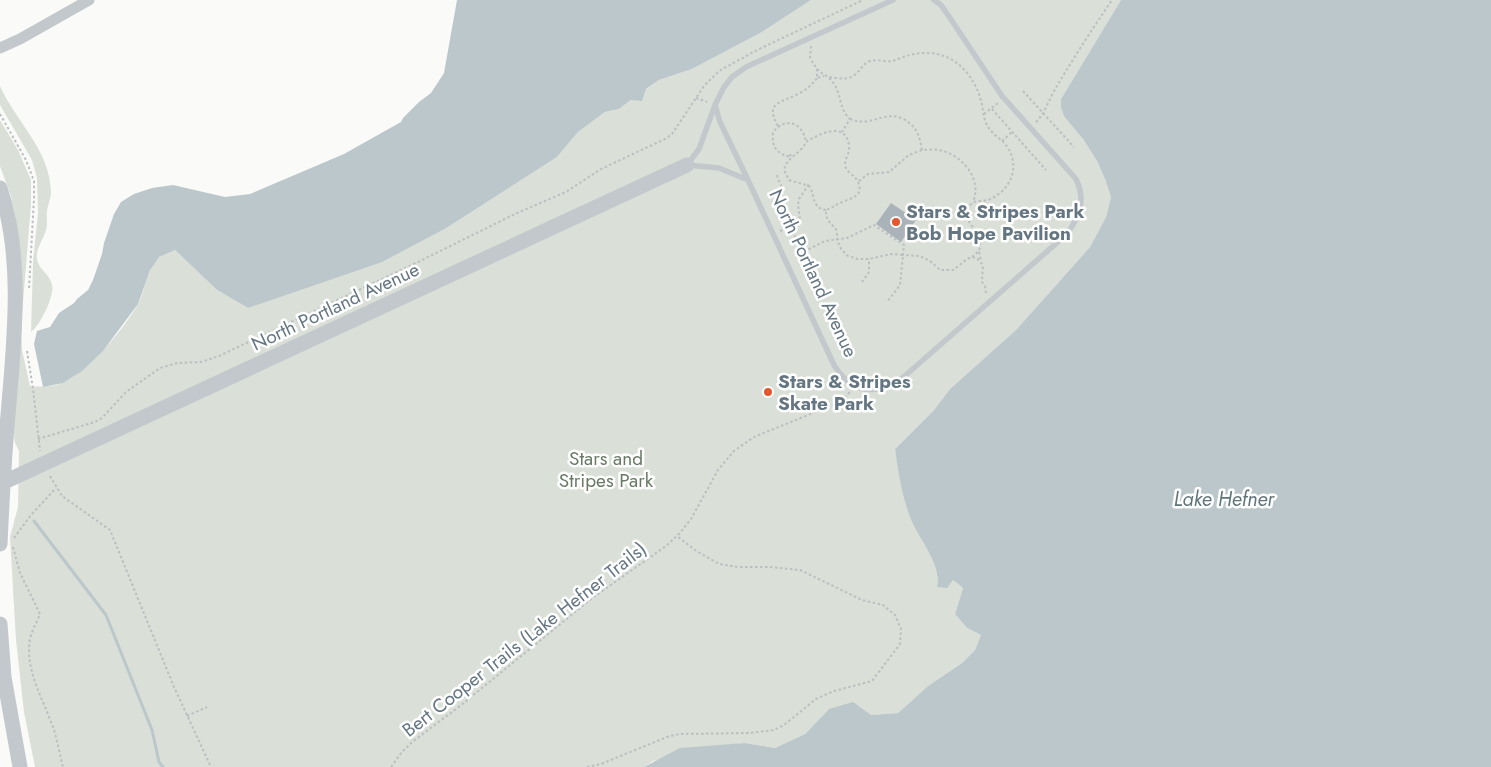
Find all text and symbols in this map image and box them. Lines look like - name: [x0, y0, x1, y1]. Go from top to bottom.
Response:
- street label: North Portland Avenue: [763, 185, 864, 362]
- place label: Stars & Stripes Park Bob Hope Pavilion: [906, 198, 1085, 247]
- marker: Stars & Stripes Park Bob Hope Pavilion: [890, 216, 902, 228]
- street label: North Portland Avenue: [247, 256, 424, 357]
- place label: Stars & Stripes Skate Park: [778, 368, 911, 417]
- marker: Stars & Stripes Skate Park: [762, 386, 774, 398]
- park label: Stars and Stripes Park: [559, 445, 654, 494]
- water label: Lake Hefner: [1174, 485, 1276, 514]
- street label: Bert Cooper Trails (Lake Hefner Trails): [397, 535, 652, 743]

